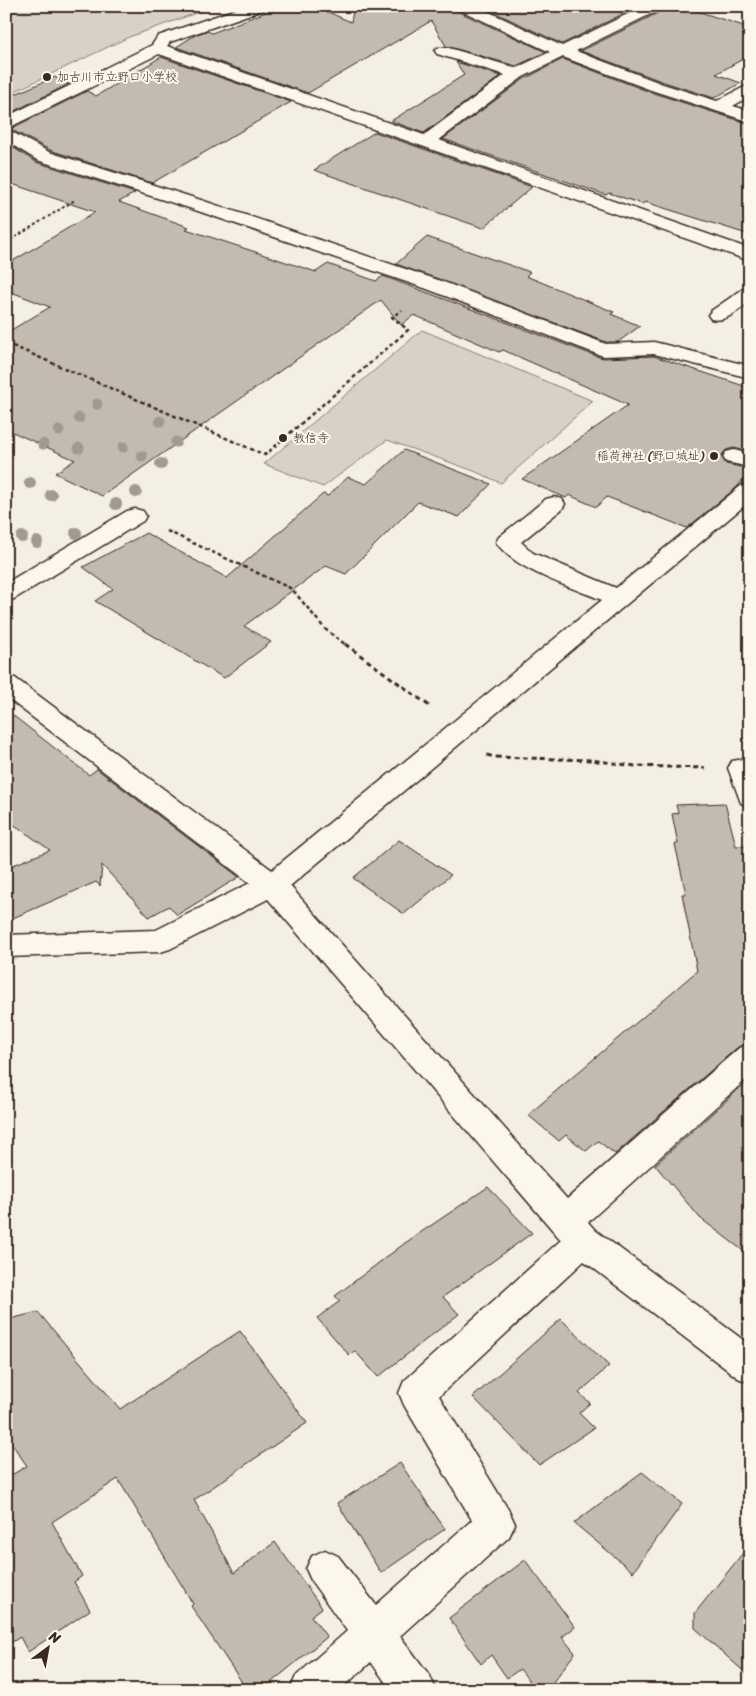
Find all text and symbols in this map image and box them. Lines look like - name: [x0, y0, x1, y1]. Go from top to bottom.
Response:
- place label: 加古川市立野口小学校: [57, 66, 177, 88]
- marker: 加古川市立野口小学校: [41, 71, 53, 83]
- place label: 教信寺: [293, 427, 329, 449]
- marker: 教信寺: [277, 432, 289, 444]
- place label: 稲荷神社 (野口城址): [596, 445, 705, 467]
- marker: 稲荷神社 (野口城址): [708, 450, 720, 462]
- north arrow: [22, 1624, 72, 1674]
- text: N: [43, 1624, 66, 1651]

